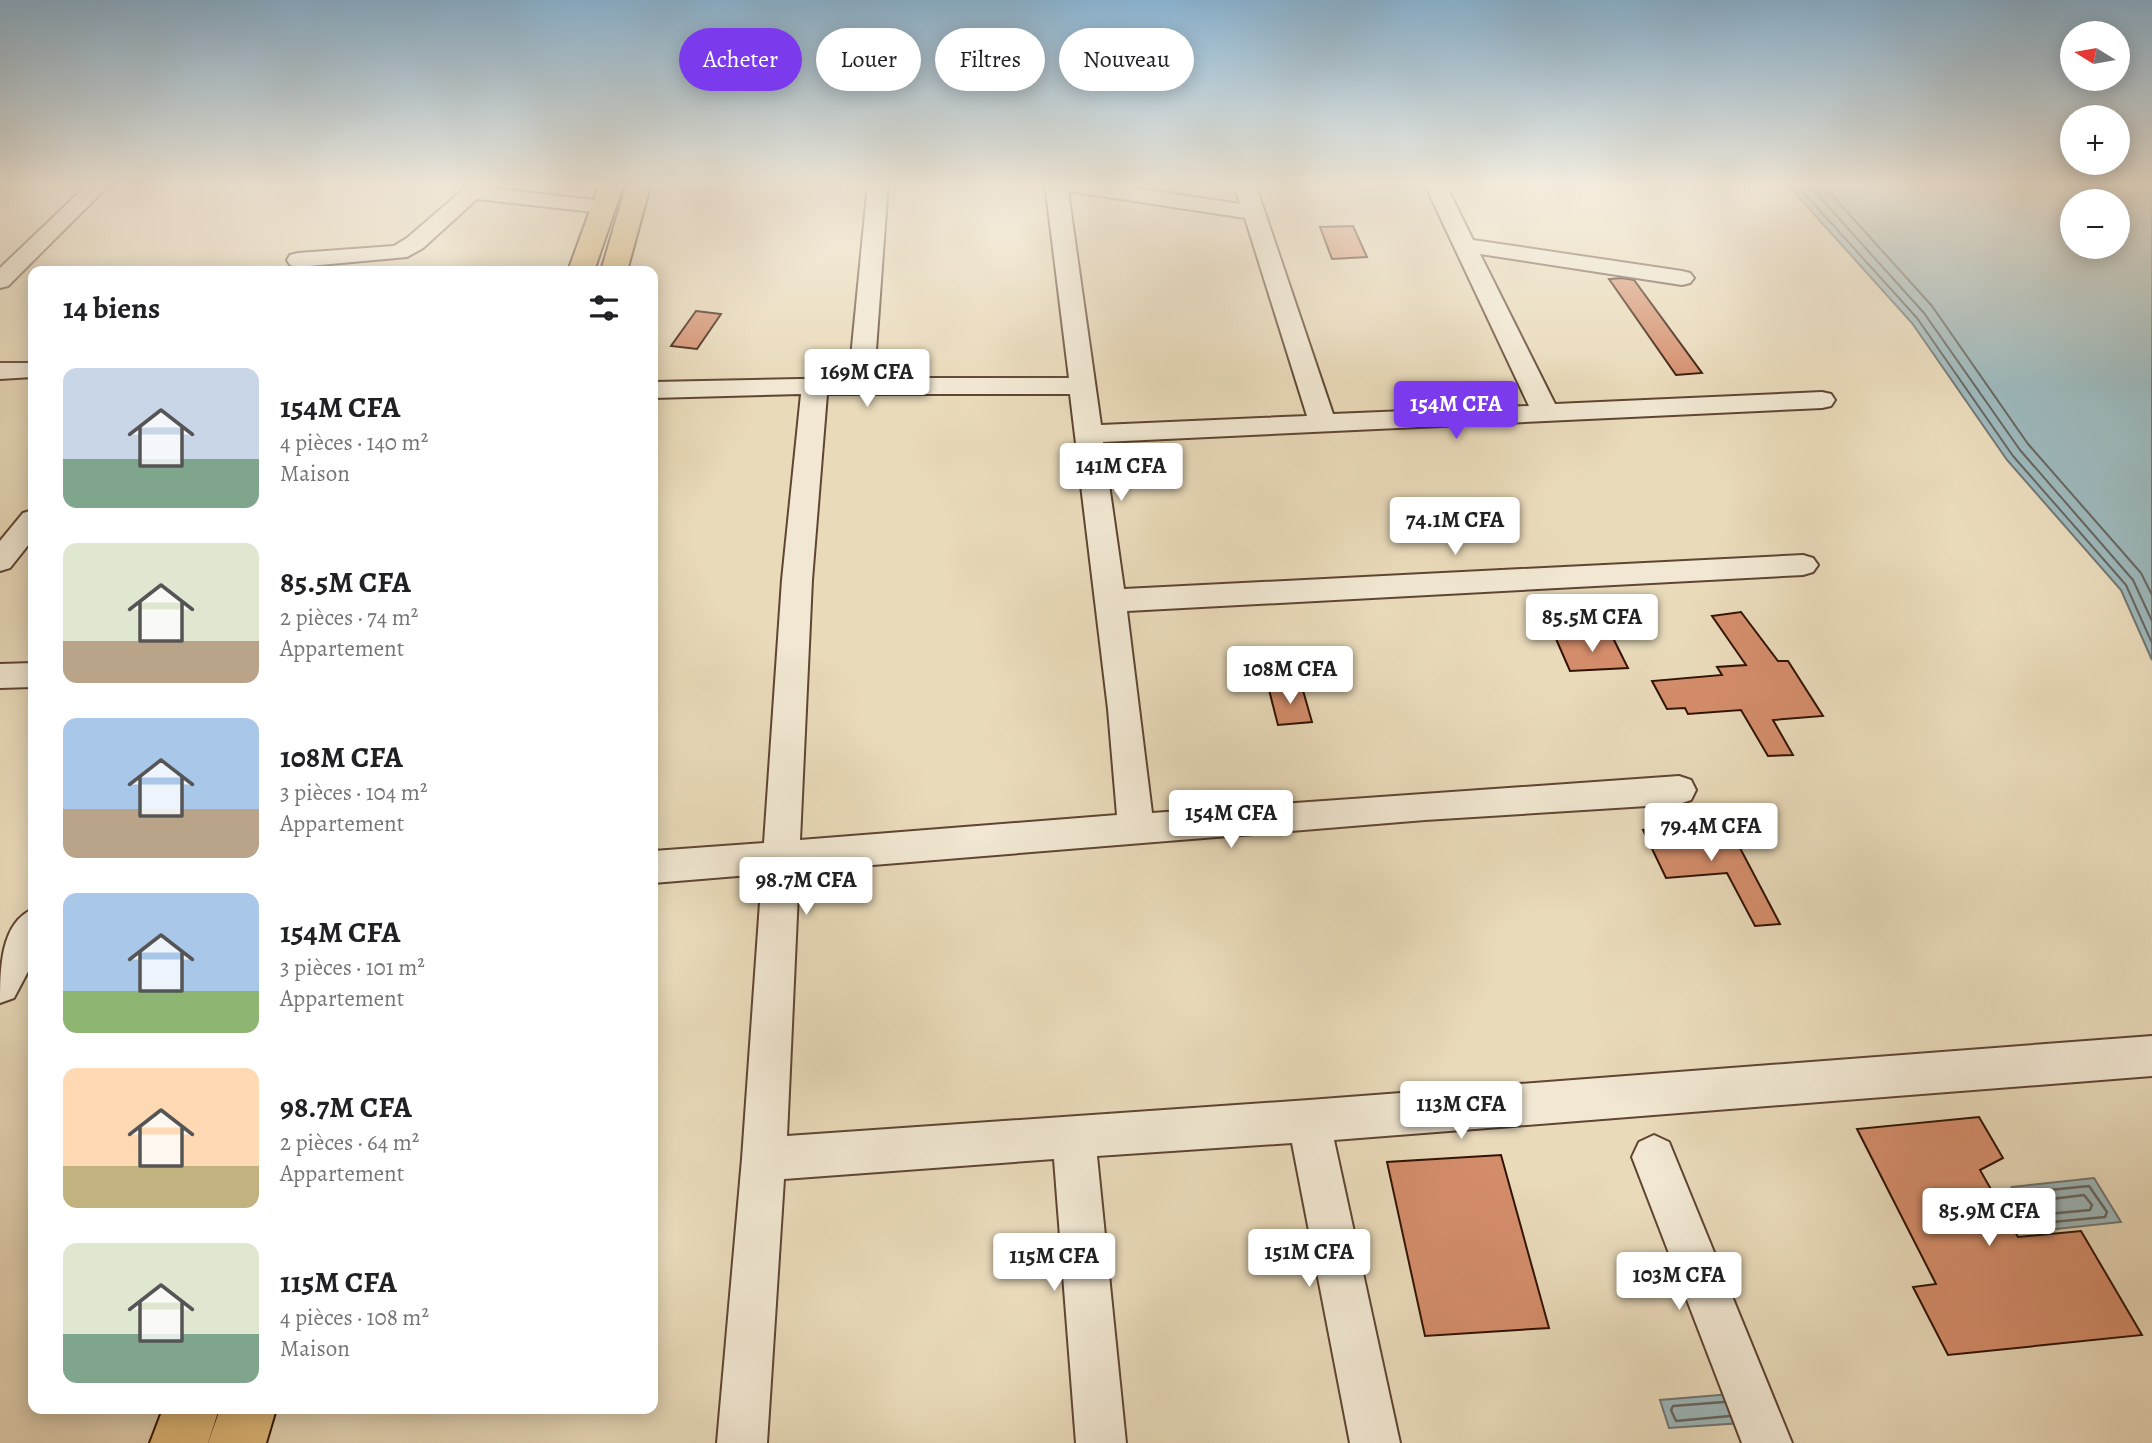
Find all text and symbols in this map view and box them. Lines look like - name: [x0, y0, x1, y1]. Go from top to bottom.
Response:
- north arrow: [2060, 21, 2130, 91]
- map controls: [2060, 21, 2130, 259]
- chip: Acheter: [679, 28, 802, 91]
- chip: Louer: [816, 28, 921, 91]
- chip: Filtres: [935, 28, 1045, 91]
- chip: Nouveau: [1059, 28, 1194, 91]
- button: +: [2060, 105, 2130, 175]
- button: −: [2060, 189, 2130, 259]
- text: 14 biens: [63, 288, 160, 328]
- icon: filters: [585, 289, 623, 327]
- pin: 169M CFA: [795, 350, 939, 409]
- text: 169M CFA: [821, 356, 913, 387]
- pin: 154M CFA: [1384, 382, 1528, 441]
- text: 154M CFA: [280, 387, 400, 427]
- text: 154M CFA: [1410, 388, 1502, 419]
- icon: home: [119, 396, 203, 480]
- text: 4 pièces · 140 m²: [280, 427, 428, 458]
- pin: 141M CFA: [1049, 444, 1193, 503]
- text: 141M CFA: [1076, 450, 1166, 481]
- text: Maison: [280, 458, 350, 489]
- pin: 74.1M CFA: [1375, 498, 1535, 557]
- text: 74.1M CFA: [1406, 504, 1504, 535]
- text: 85.5M CFA: [280, 562, 411, 602]
- icon: home: [119, 571, 203, 655]
- pin: 85.5M CFA: [1512, 594, 1672, 654]
- text: 85.5M CFA: [1542, 601, 1642, 632]
- text: 2 pièces · 74 m²: [280, 602, 418, 633]
- text: Appartement: [280, 633, 404, 664]
- pin: 108M CFA: [1218, 646, 1362, 706]
- text: 108M CFA: [1243, 653, 1337, 684]
- text: 108M CFA: [280, 737, 403, 777]
- icon: home: [119, 746, 203, 830]
- text: 3 pièces · 104 m²: [280, 777, 427, 808]
- pin: 154M CFA: [1159, 790, 1303, 850]
- text: 154M CFA: [1185, 797, 1277, 828]
- pin: 79.4M CFA: [1631, 804, 1791, 863]
- text: Appartement: [280, 808, 404, 839]
- text: 79.4M CFA: [1661, 810, 1761, 841]
- pin: 98.7M CFA: [726, 858, 886, 917]
- text: 98.7M CFA: [755, 864, 857, 895]
- text: 154M CFA: [280, 912, 400, 952]
- icon: home: [119, 921, 203, 1005]
- text: 3 pièces · 101 m²: [280, 952, 425, 983]
- text: Appartement: [280, 983, 404, 1014]
- pin: 113M CFA: [1389, 1082, 1533, 1141]
- text: 98.7M CFA: [280, 1087, 412, 1127]
- text: 113M CFA: [1416, 1088, 1506, 1119]
- icon: home: [119, 1096, 203, 1180]
- text: 2 pièces · 64 m²: [280, 1127, 419, 1158]
- text: Appartement: [280, 1158, 404, 1189]
- pin: 85.9M CFA: [1909, 1188, 2069, 1248]
- text: 85.9M CFA: [1938, 1195, 2040, 1226]
- pin: 151M CFA: [1237, 1230, 1381, 1289]
- pin: 115M CFA: [982, 1234, 1126, 1293]
- text: 151M CFA: [1264, 1236, 1354, 1267]
- text: 115M CFA: [1009, 1240, 1099, 1271]
- pin: 103M CFA: [1607, 1252, 1751, 1312]
- text: 103M CFA: [1633, 1259, 1725, 1290]
- text: 115M CFA: [280, 1262, 397, 1302]
- icon: home: [119, 1271, 203, 1355]
- text: 4 pièces · 108 m²: [280, 1302, 429, 1333]
- text: Maison: [280, 1333, 350, 1364]

